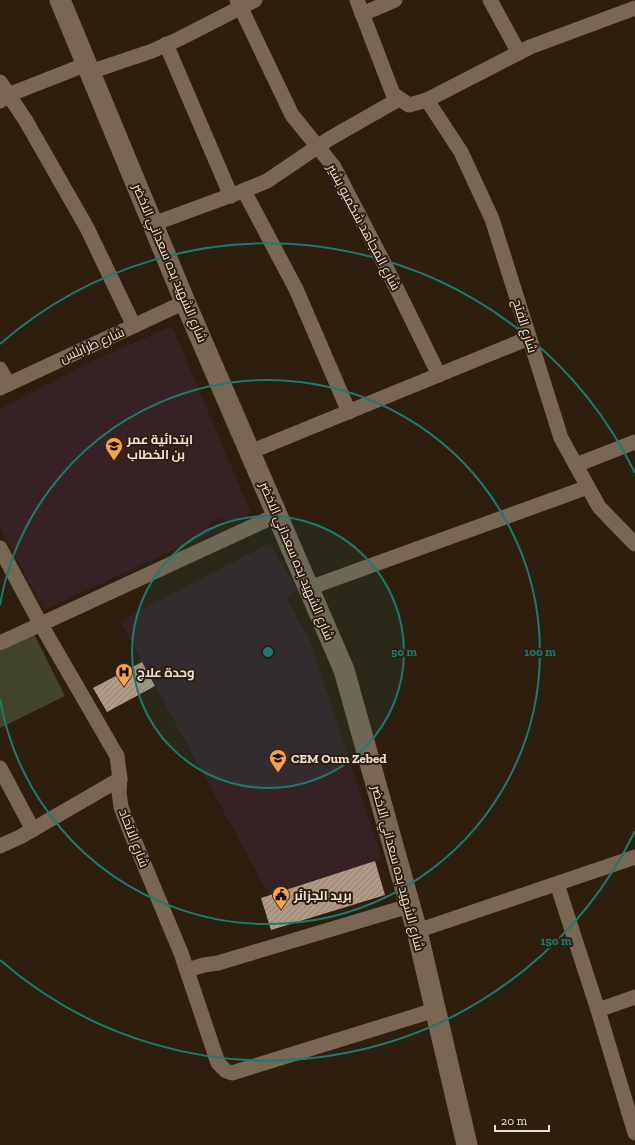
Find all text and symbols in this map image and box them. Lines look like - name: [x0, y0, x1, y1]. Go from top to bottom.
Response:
- street label: شارع المجاهد شكمبو بشير: [323, 160, 404, 293]
- street label: شارع الشهيد بده سعداني الاخضر: [127, 181, 210, 346]
- street label: شارع الفتح: [509, 297, 540, 355]
- street label: شارع طرابلس: [57, 324, 127, 367]
- place label: ابتدائية عمر بن الخطاب: [126, 432, 193, 462]
- school or university icon: ابتدائية عمر بن الخطاب: [104, 436, 124, 461]
- street label: شارع الشهيد بده سعداني الاخضر: [254, 479, 337, 644]
- centre of rings: [261, 645, 275, 659]
- text: 50 m: [391, 645, 417, 659]
- text: 100 m: [524, 645, 556, 659]
- hospital icon: وحدة علاج: [114, 662, 134, 687]
- place label: وحدة علاج: [137, 665, 195, 681]
- school or university icon: CEM Oum Zebed: [268, 748, 288, 773]
- place label: CEM Oum Zebed: [291, 751, 387, 766]
- street label: شارع الشهيد بده سعداني الاخضر: [366, 783, 427, 953]
- street label: شارع الاتحاد: [115, 807, 152, 870]
- public building icon: بريد الجزائر: [271, 885, 291, 910]
- place label: بريد الجزائر: [293, 888, 352, 903]
- text: 150 m: [541, 934, 572, 948]
- scale bar: [495, 1107, 549, 1133]
- text: 20 m: [501, 1114, 528, 1128]

